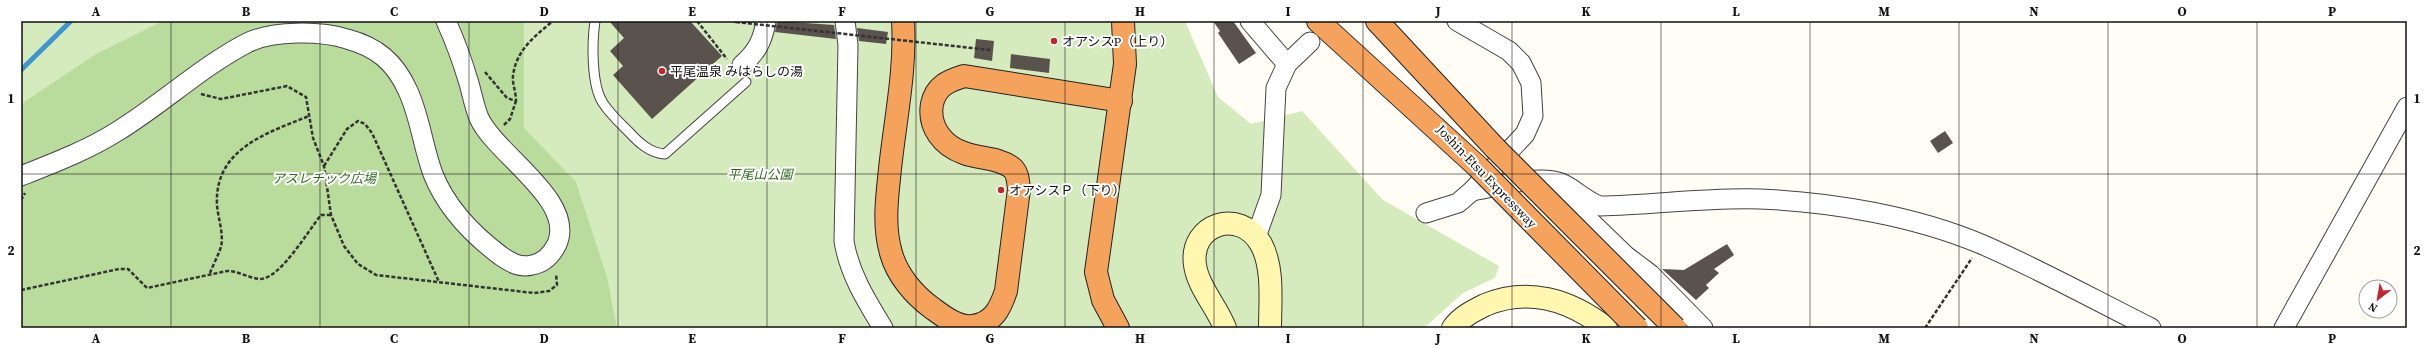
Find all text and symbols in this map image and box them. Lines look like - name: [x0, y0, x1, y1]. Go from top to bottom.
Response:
- text: A: [92, 3, 101, 20]
- text: B: [242, 3, 251, 20]
- text: C: [390, 3, 398, 20]
- text: D: [539, 3, 549, 20]
- text: E: [688, 3, 696, 20]
- text: F: [838, 3, 846, 20]
- text: G: [986, 3, 995, 20]
- text: H: [1135, 3, 1145, 20]
- text: I: [1285, 3, 1291, 20]
- text: J: [1434, 3, 1441, 20]
- text: K: [1581, 3, 1591, 20]
- text: L: [1732, 3, 1740, 20]
- text: M: [1878, 3, 1890, 20]
- text: N: [2029, 3, 2039, 20]
- text: O: [2177, 3, 2187, 20]
- text: P: [2328, 3, 2336, 20]
- place label: オアシスP（上り）: [1062, 33, 1173, 50]
- marker: オアシスP（上り）: [1049, 36, 1059, 46]
- place label: 平尾温泉 みはらしの湯: [670, 63, 803, 80]
- marker: 平尾温泉 みはらしの湯: [657, 66, 667, 76]
- text: 1: [7, 90, 15, 107]
- text: 1: [2413, 90, 2421, 107]
- street label: Joshin-Etsu Expressway: [1432, 120, 1541, 232]
- park label: 平尾山公園: [727, 166, 794, 183]
- park label: アスレチック広場: [272, 170, 378, 187]
- place label: オアシスＰ（下り）: [1009, 182, 1125, 199]
- marker: オアシスＰ（下り）: [996, 185, 1006, 195]
- text: 2: [7, 242, 15, 259]
- text: 2: [2413, 242, 2421, 259]
- north arrow: [2358, 279, 2398, 319]
- text: N: [2366, 299, 2380, 316]
- text: A: [92, 330, 101, 347]
- text: B: [242, 330, 251, 347]
- text: C: [390, 330, 398, 347]
- text: D: [539, 330, 549, 347]
- text: E: [688, 330, 696, 347]
- text: F: [838, 330, 846, 347]
- text: G: [986, 330, 995, 347]
- text: H: [1135, 330, 1145, 347]
- text: I: [1285, 330, 1291, 347]
- text: J: [1434, 330, 1441, 347]
- text: K: [1581, 330, 1591, 347]
- text: L: [1732, 330, 1740, 347]
- text: M: [1878, 330, 1890, 347]
- text: N: [2029, 330, 2039, 347]
- text: O: [2177, 330, 2187, 347]
- text: P: [2328, 330, 2336, 347]

